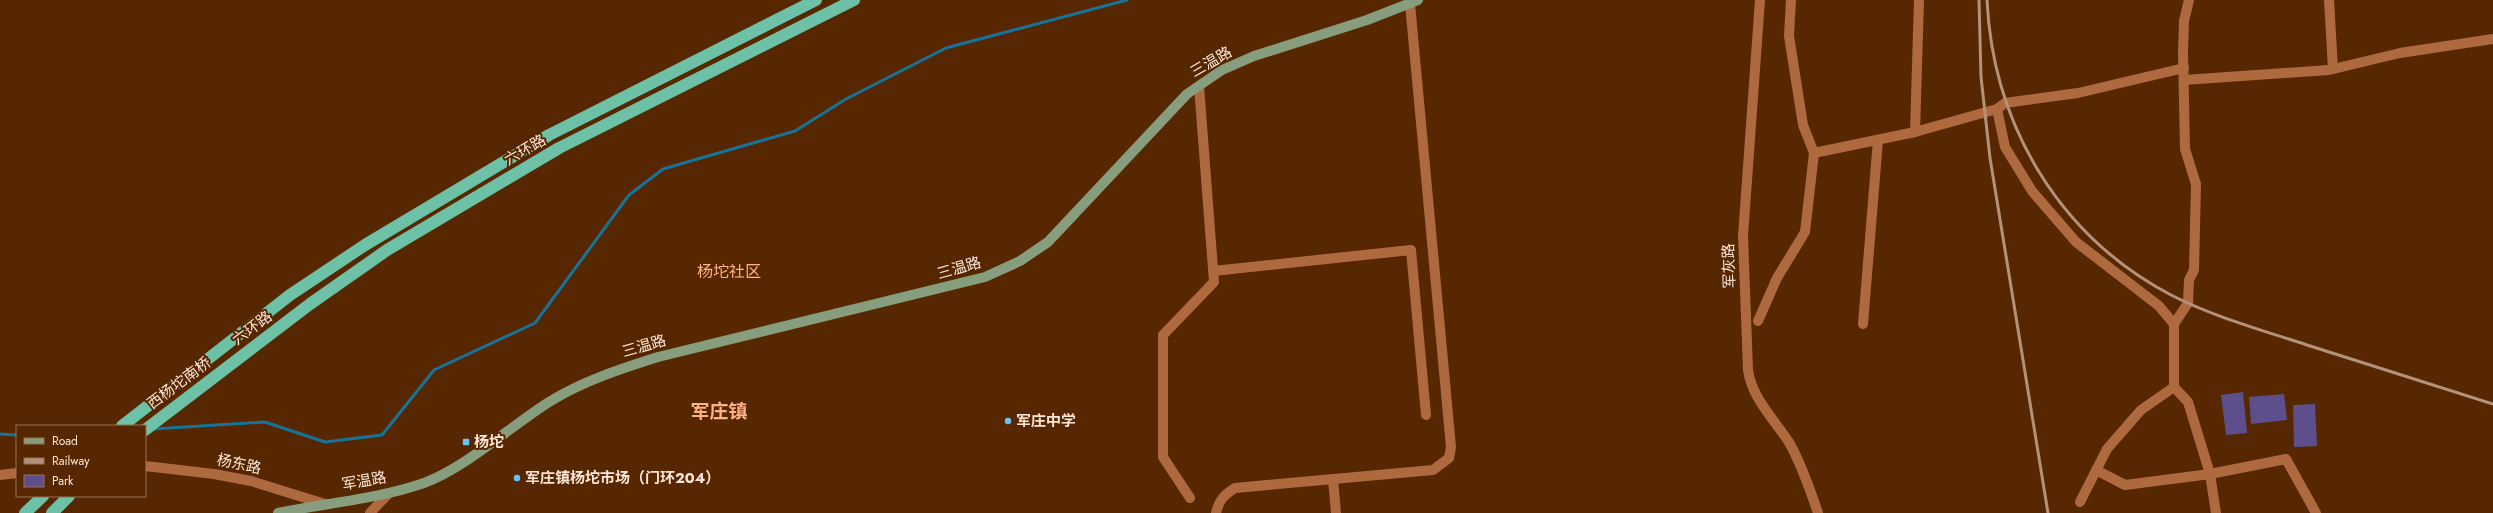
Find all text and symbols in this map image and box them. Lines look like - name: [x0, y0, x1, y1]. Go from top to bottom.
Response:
- street label: 三温路: [1186, 41, 1236, 83]
- street label: 六环路: [500, 129, 550, 171]
- street label: 军灰路: [1717, 243, 1741, 289]
- street label: 三温路: [934, 251, 984, 285]
- district label: 杨坨社区: [697, 260, 761, 283]
- street label: 六环路: [227, 306, 277, 350]
- street label: 三温路: [619, 329, 669, 363]
- street label: 西杨坨南桥: [142, 352, 216, 414]
- district label: 军庄镇: [690, 398, 748, 425]
- place label: 军庄中学: [1016, 410, 1076, 432]
- marker: 军庄中学: [1003, 416, 1013, 426]
- legend: [16, 425, 146, 497]
- place label: 杨坨: [474, 431, 504, 453]
- text: Road: [52, 432, 78, 450]
- marker: 杨坨: [461, 437, 471, 447]
- street label: 杨东路: [215, 449, 263, 479]
- text: Railway: [52, 452, 90, 470]
- street label: 军温路: [340, 466, 388, 496]
- place label: 军庄镇杨坨市场（门环204）: [525, 467, 720, 489]
- text: Park: [52, 472, 74, 490]
- marker: 军庄镇杨坨市场（门环204）: [512, 473, 522, 483]

